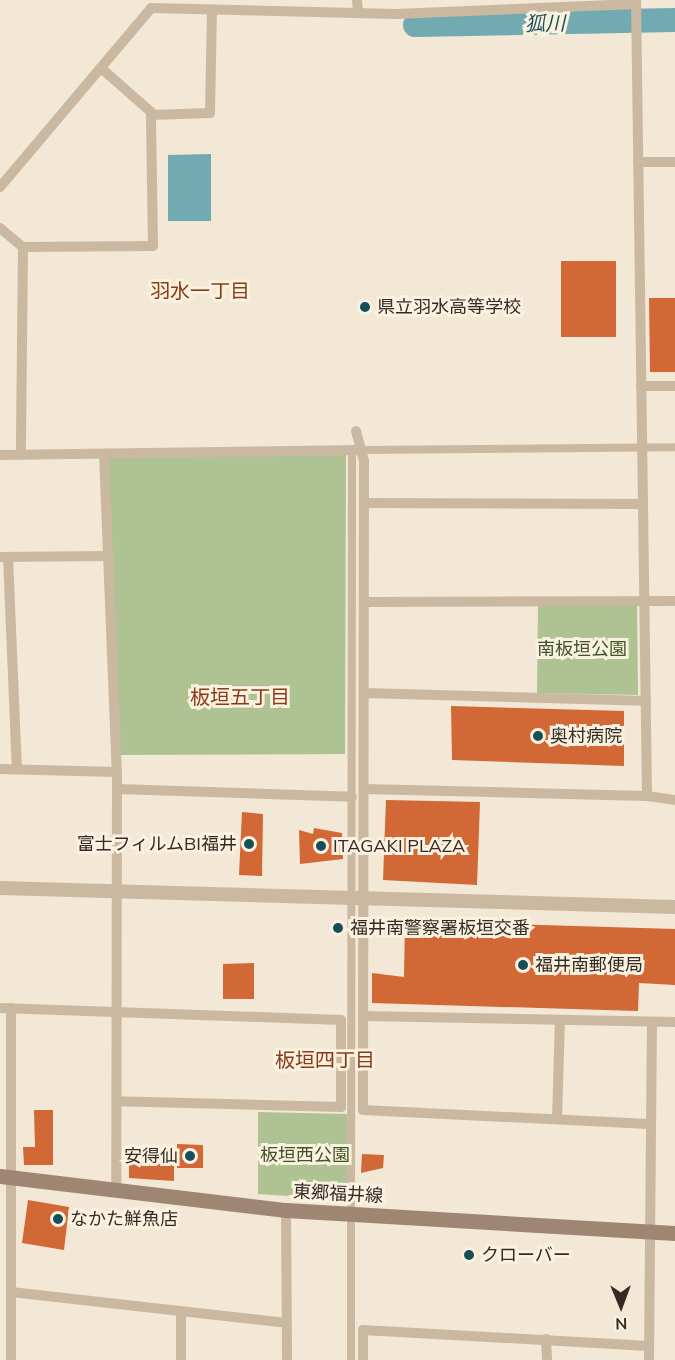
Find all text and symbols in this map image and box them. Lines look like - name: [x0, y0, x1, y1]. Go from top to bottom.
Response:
- water label: 狐川: [525, 11, 565, 35]
- district label: 羽水一丁目: [150, 278, 250, 302]
- place label: 県立羽水高等学校: [377, 296, 521, 318]
- marker: 県立羽水高等学校: [358, 300, 372, 314]
- park label: 南板垣公園: [537, 638, 627, 660]
- district label: 板垣五丁目: [190, 684, 290, 708]
- place label: 奥村病院: [550, 725, 622, 747]
- marker: 奥村病院: [531, 729, 545, 743]
- place label: 富士フィルムBI福井: [76, 833, 237, 855]
- place label: ITAGAKI PLAZA: [333, 835, 465, 857]
- marker: 富士フィルムBI福井: [242, 837, 256, 851]
- marker: ITAGAKI PLAZA: [314, 839, 328, 853]
- place label: 福井南警察署板垣交番: [350, 917, 530, 939]
- marker: 福井南警察署板垣交番: [331, 921, 345, 935]
- place label: 福井南郵便局: [535, 954, 643, 976]
- marker: 福井南郵便局: [516, 958, 530, 972]
- district label: 板垣四丁目: [275, 1047, 375, 1071]
- park label: 板垣西公園: [260, 1144, 350, 1166]
- place label: 安得仙: [124, 1145, 178, 1167]
- marker: 安得仙: [183, 1149, 197, 1163]
- street label: 東郷福井線: [292, 1181, 384, 1207]
- place label: なかた鮮魚店: [70, 1208, 178, 1230]
- marker: なかた鮮魚店: [51, 1212, 65, 1226]
- place label: クローバー: [481, 1244, 571, 1266]
- marker: クローバー: [462, 1248, 476, 1262]
- north arrow: [591, 1276, 651, 1336]
- text: N: [615, 1314, 628, 1334]

